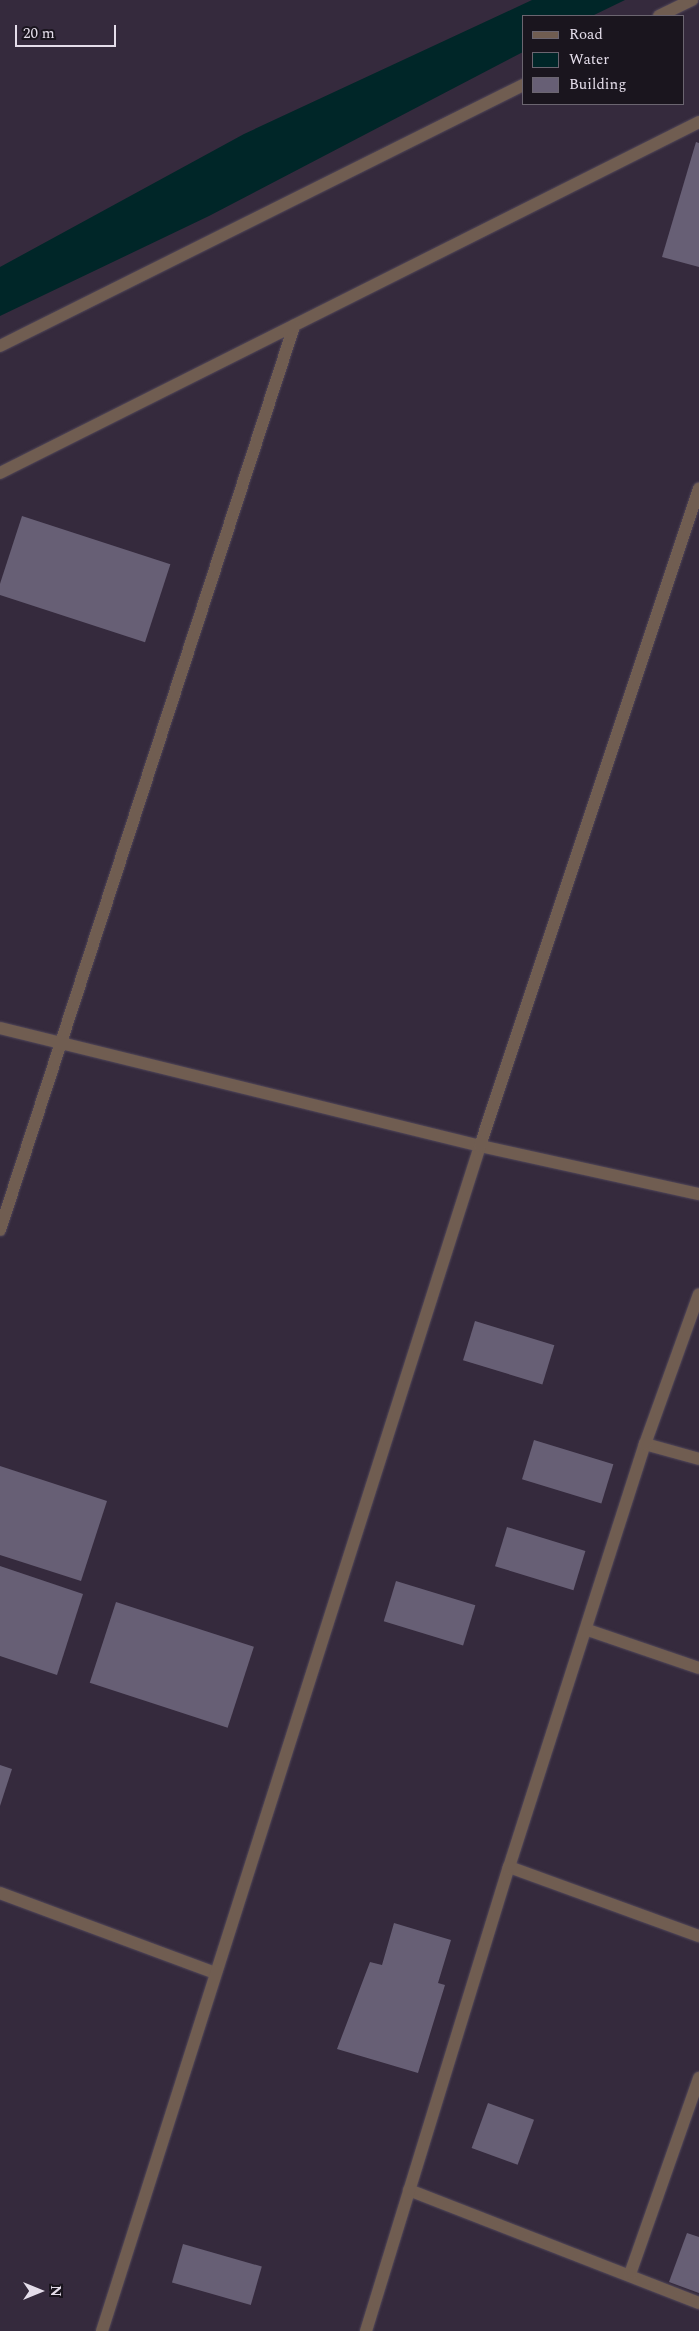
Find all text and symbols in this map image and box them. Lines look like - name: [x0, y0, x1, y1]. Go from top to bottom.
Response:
- scale bar: [18, 15, 119, 47]
- legend: [522, 15, 684, 105]
- text: 20 m: [23, 22, 55, 45]
- text: Road: [569, 23, 603, 46]
- text: Water: [569, 48, 609, 71]
- text: Building: [569, 73, 626, 96]
- north arrow: [15, 2266, 65, 2316]
- text: N: [45, 2285, 66, 2297]

